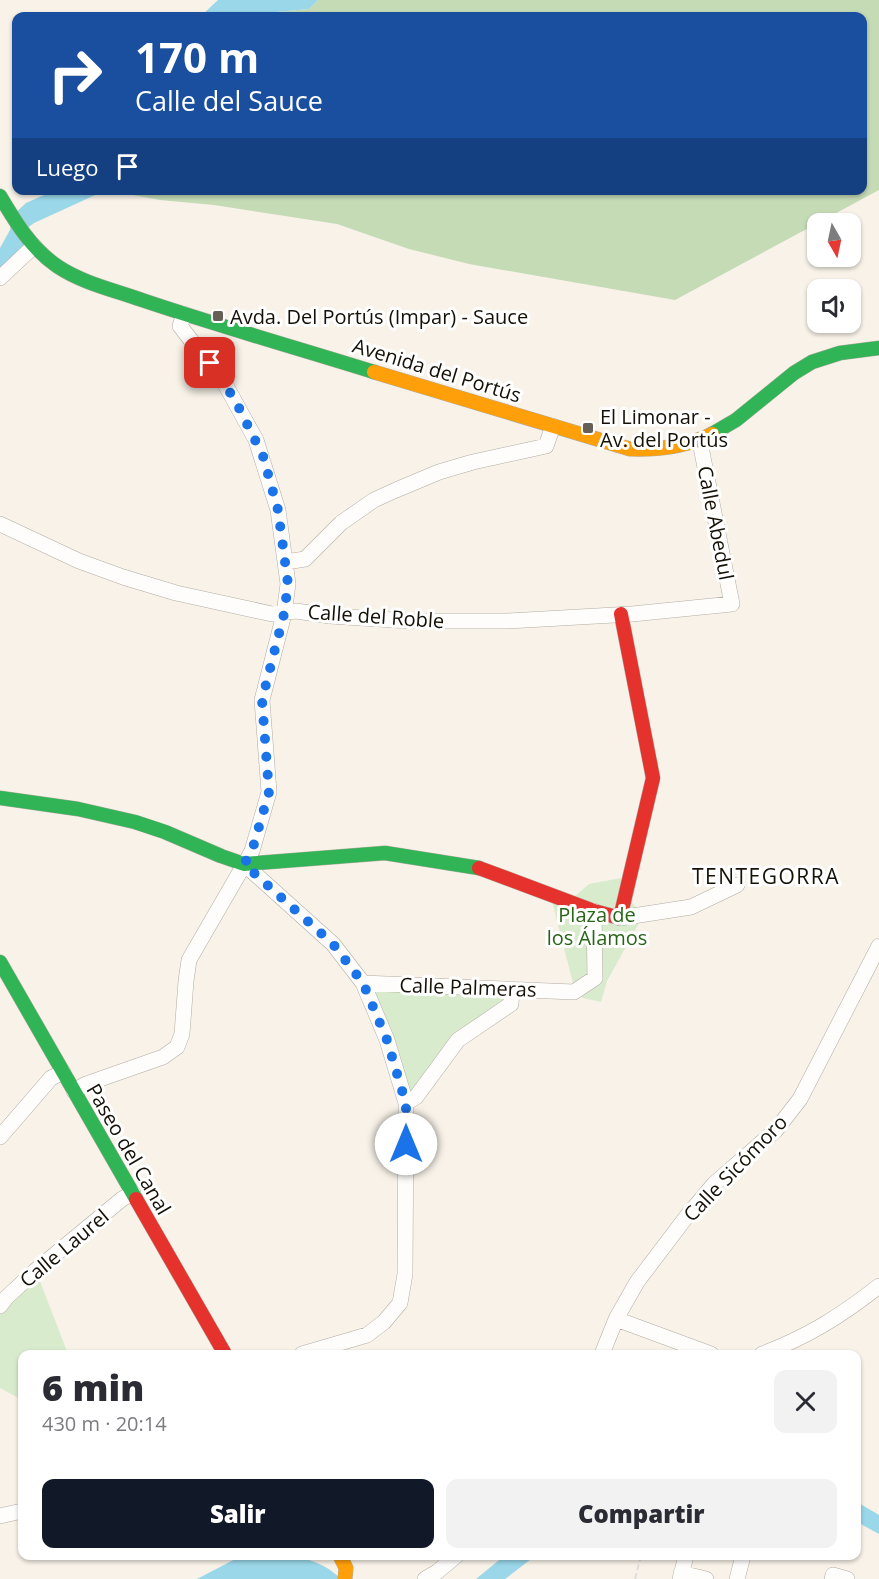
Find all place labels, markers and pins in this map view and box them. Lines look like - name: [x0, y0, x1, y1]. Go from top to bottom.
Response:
- place label: Avda. Del Portús (Impar) - Sauce: [230, 303, 528, 330]
- marker: Avda. Del Portús (Impar) - Sauce: [211, 309, 225, 323]
- pin: [184, 337, 235, 388]
- place label: El Limonar - Av. del Portús: [600, 403, 728, 453]
- marker: El Limonar - Av. del Portús: [581, 421, 595, 435]

